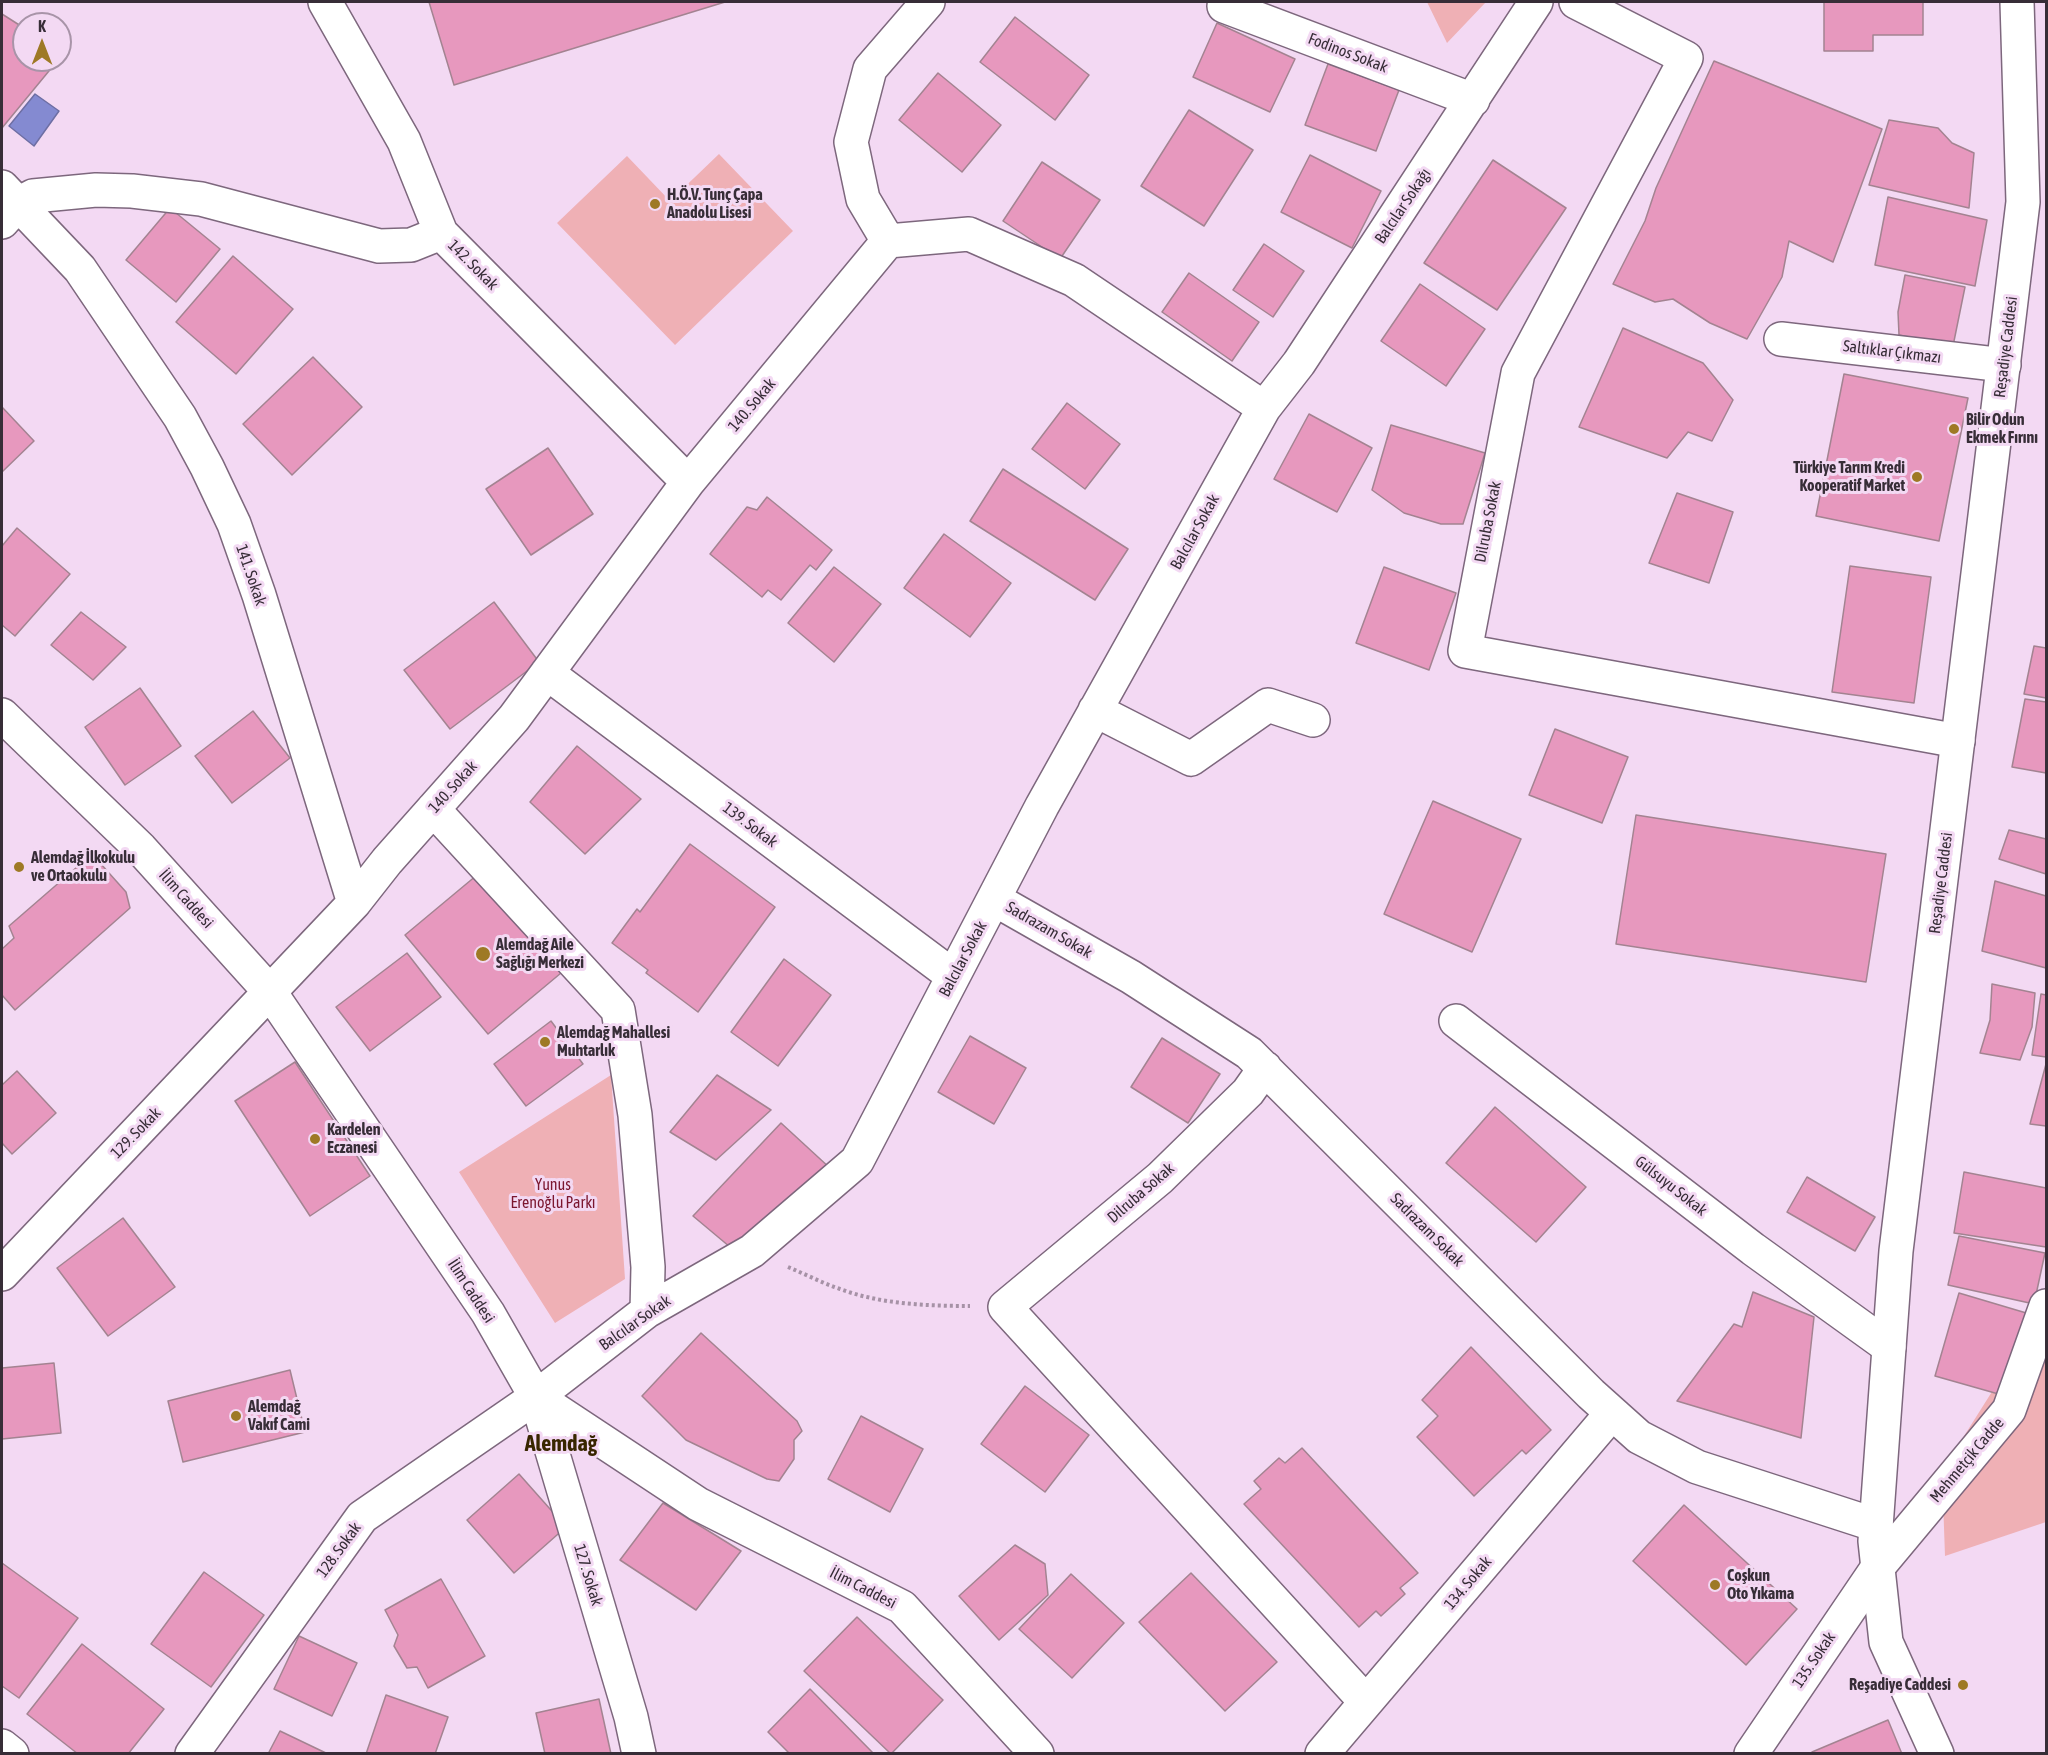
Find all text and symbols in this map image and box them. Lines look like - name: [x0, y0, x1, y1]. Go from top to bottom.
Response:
- north arrow: [12, 12, 72, 72]
- text: K: [38, 17, 46, 35]
- street label: Fodinos Sokak: [1305, 29, 1391, 77]
- street label: Balcılar Sokağı: [1371, 165, 1435, 247]
- place label: H.Ö.V. Tunç Çapa Anadolu Lisesi: [667, 185, 763, 223]
- marker: H.Ö.V. Tunç Çapa Anadolu Lisesi: [648, 197, 662, 211]
- street label: 142. Sokak: [444, 236, 502, 294]
- street label: Reşadiye Caddesi: [1990, 295, 2022, 399]
- street label: Saltıklar Çıkmazı: [1842, 336, 1942, 368]
- street label: 140. Sokak: [724, 375, 780, 435]
- place label: Bilir Odun Ekmek Fırını: [1966, 410, 2038, 448]
- marker: Bilir Odun Ekmek Fırını: [1947, 422, 1961, 436]
- place label: Türkiye Tarım Kredi Kooperatif Market: [1793, 458, 1905, 496]
- marker: Türkiye Tarım Kredi Kooperatif Market: [1910, 470, 1924, 484]
- street label: Dilruba Sokak: [1471, 480, 1505, 564]
- street label: Balcılar Sokak: [1166, 491, 1224, 573]
- street label: 141. Sokak: [232, 542, 270, 608]
- street label: 140. Sokak: [425, 757, 481, 817]
- street label: 139. Sokak: [719, 798, 781, 852]
- street label: Reşadiye Caddesi: [1925, 831, 1957, 935]
- place label: Alemdağ İlkokulu ve Ortaokulu: [31, 848, 135, 886]
- marker: Alemdağ İlkokulu ve Ortaokulu: [12, 860, 26, 874]
- street label: İlim Caddesi: [155, 866, 217, 932]
- street label: Sadrazam Sokak: [1003, 898, 1095, 962]
- street label: Balcılar Sokak: [935, 918, 991, 1000]
- place label: Alemdağ Aile Sağlığı Merkezi: [496, 935, 584, 973]
- marker: Alemdağ Aile Sağlığı Merkezi: [474, 945, 492, 963]
- place label: Alemdağ Mahallesi Muhtarlık: [557, 1023, 670, 1061]
- marker: Alemdağ Mahallesi Muhtarlık: [538, 1035, 552, 1049]
- street label: 129. Sokak: [107, 1104, 165, 1162]
- place label: Kardelen Eczanesi: [327, 1120, 381, 1158]
- marker: Kardelen Eczanesi: [308, 1132, 322, 1146]
- street label: Gülsuyu Sokak: [1631, 1152, 1711, 1220]
- street label: Dilruba Sokak: [1104, 1159, 1178, 1227]
- park label: Yunus Erenoğlu Parkı: [510, 1175, 596, 1213]
- street label: Sadrazam Sokak: [1386, 1189, 1468, 1271]
- street label: İlim Caddesi: [443, 1256, 499, 1326]
- street label: Balcılar Sokak: [595, 1291, 675, 1355]
- place label: Alemdağ Vakıf Cami: [248, 1397, 310, 1435]
- marker: Alemdağ Vakıf Cami: [229, 1409, 243, 1423]
- street label: Mehmetçik Cadde: [1926, 1414, 2008, 1506]
- district label: Alemdağ: [525, 1431, 597, 1457]
- street label: 128. Sokak: [313, 1519, 365, 1581]
- street label: 127. Sokak: [570, 1542, 606, 1608]
- street label: 134. Sokak: [1440, 1553, 1496, 1613]
- street label: İlim Caddesi: [827, 1563, 899, 1613]
- place label: Coşkun Oto Yıkama: [1727, 1566, 1794, 1604]
- marker: Coşkun Oto Yıkama: [1708, 1578, 1722, 1592]
- street label: 135. Sokak: [1788, 1628, 1840, 1692]
- place label: Reşadiye Caddesi: [1849, 1675, 1951, 1695]
- marker: Reşadiye Caddesi: [1956, 1678, 1970, 1692]

